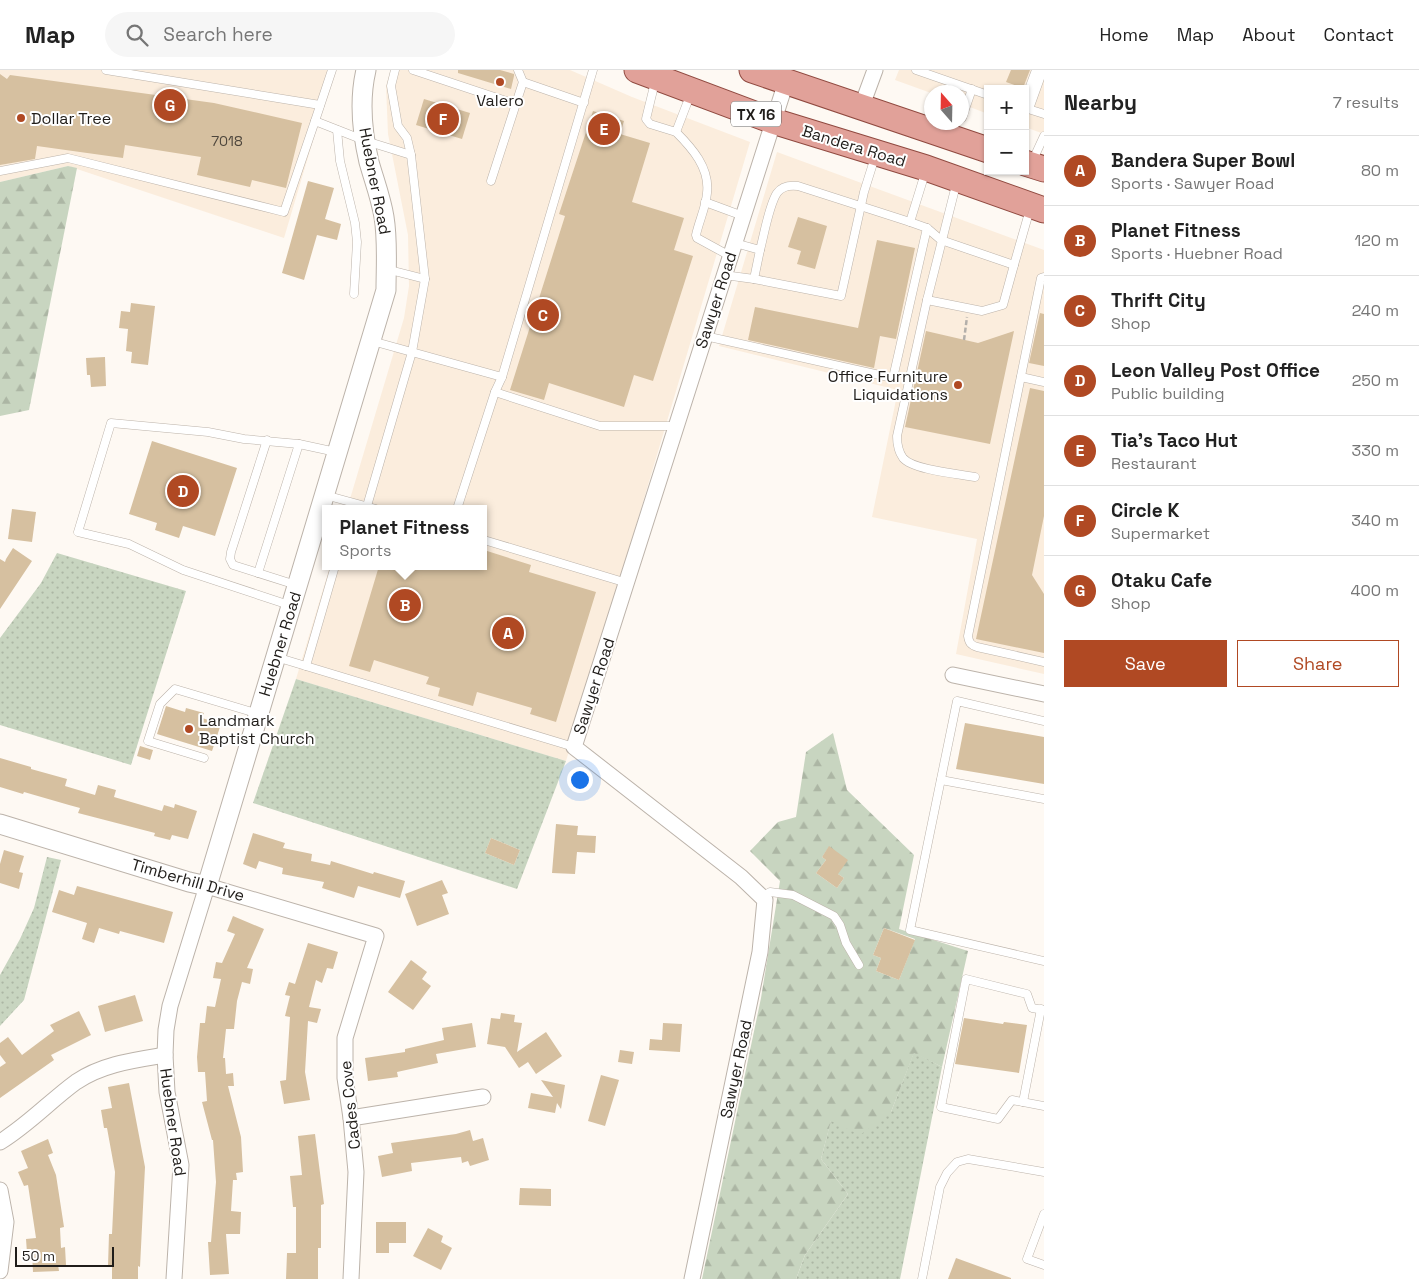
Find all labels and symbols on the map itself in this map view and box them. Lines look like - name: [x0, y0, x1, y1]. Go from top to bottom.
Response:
- marker: Valero: [494, 76, 506, 88]
- north arrow: [924, 85, 969, 130]
- pin: G: [154, 86, 186, 124]
- place label: Valero: [476, 90, 524, 111]
- pin: F: [427, 100, 459, 138]
- road number: TX 16: [731, 102, 781, 126]
- place label: Dollar Tree: [31, 108, 111, 129]
- pin: E: [588, 110, 620, 148]
- marker: Dollar Tree: [15, 112, 27, 124]
- street label: Bandera Road: [799, 120, 909, 172]
- street label: Huebner Road: [354, 126, 396, 236]
- house number: 7018: [211, 132, 243, 150]
- street label: Sawyer Road: [691, 249, 741, 351]
- pin: C: [527, 296, 559, 334]
- place label: Office Furniture Liquidations: [828, 366, 948, 405]
- marker: Office Furniture Liquidations: [952, 379, 964, 391]
- pin: D: [167, 472, 199, 510]
- pin: B: [389, 586, 421, 624]
- street label: Huebner Road: [254, 589, 306, 699]
- pin: A: [492, 614, 524, 652]
- street label: Sawyer Road: [569, 635, 619, 737]
- place label: Landmark Baptist Church: [199, 710, 315, 749]
- marker: Landmark Baptist Church: [183, 723, 195, 735]
- your location: [567, 767, 593, 793]
- street label: Timberhill Drive: [129, 854, 247, 906]
- street label: Sawyer Road: [715, 1018, 757, 1120]
- street label: Cades Cove: [335, 1060, 365, 1150]
- street label: Huebner Road: [155, 1067, 191, 1177]
- scale bar: [15, 1244, 114, 1267]

